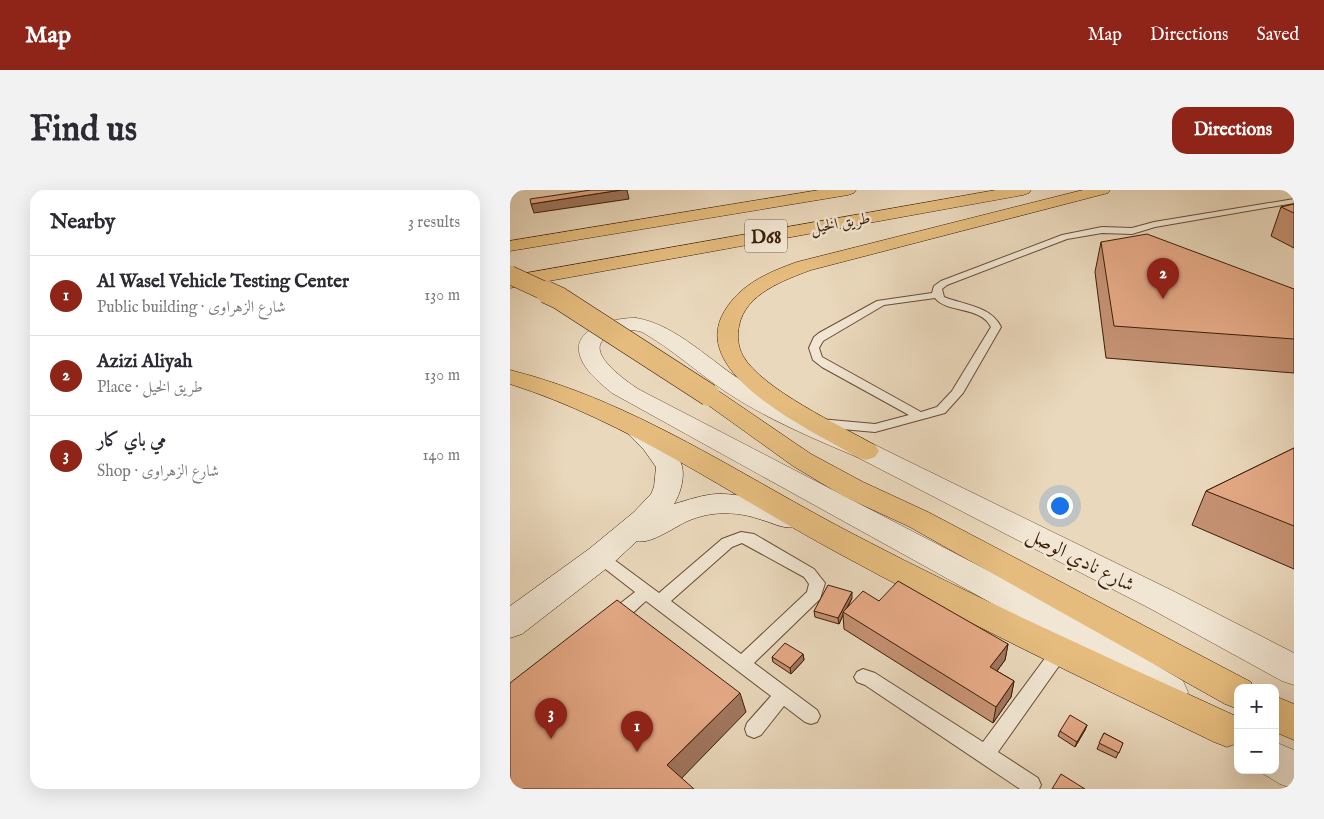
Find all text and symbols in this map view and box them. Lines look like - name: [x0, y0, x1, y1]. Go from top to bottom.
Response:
- text: Map: [25, 20, 71, 51]
- text: Map: [1088, 24, 1122, 47]
- text: Directions: [1150, 24, 1228, 47]
- text: Saved: [1256, 24, 1299, 47]
- button: Directions: [1172, 107, 1294, 154]
- text: Find us: [30, 108, 137, 153]
- text: Nearby: [50, 209, 115, 236]
- street label: طريق الخيل: [809, 209, 872, 239]
- text: 3 results: [408, 213, 460, 233]
- road number: D68: [745, 219, 787, 252]
- pin: 2: [1147, 258, 1179, 299]
- text: Al Wasel Vehicle Testing Center: [97, 270, 349, 294]
- text: 1: [63, 286, 69, 306]
- text: 130 m: [424, 286, 460, 306]
- text: Public building · شارع الزهراوى: [97, 298, 286, 318]
- text: Azizi Aliyah: [97, 350, 192, 374]
- text: 2: [62, 366, 70, 386]
- text: 130 m: [424, 366, 460, 386]
- text: Place · طريق الخيل: [97, 378, 203, 398]
- text: مي باي كار: [97, 429, 166, 453]
- text: 3: [63, 446, 69, 466]
- text: 140 m: [422, 446, 460, 466]
- text: Shop · شارع الزهراوى: [97, 462, 219, 482]
- your location: [1047, 493, 1073, 519]
- street label: شارع نادي الوصل: [1020, 522, 1138, 602]
- map controls: [1234, 684, 1279, 774]
- button: +: [1234, 684, 1279, 729]
- pin: 3: [535, 698, 567, 739]
- pin: 1: [621, 711, 653, 752]
- button: −: [1234, 729, 1279, 774]

